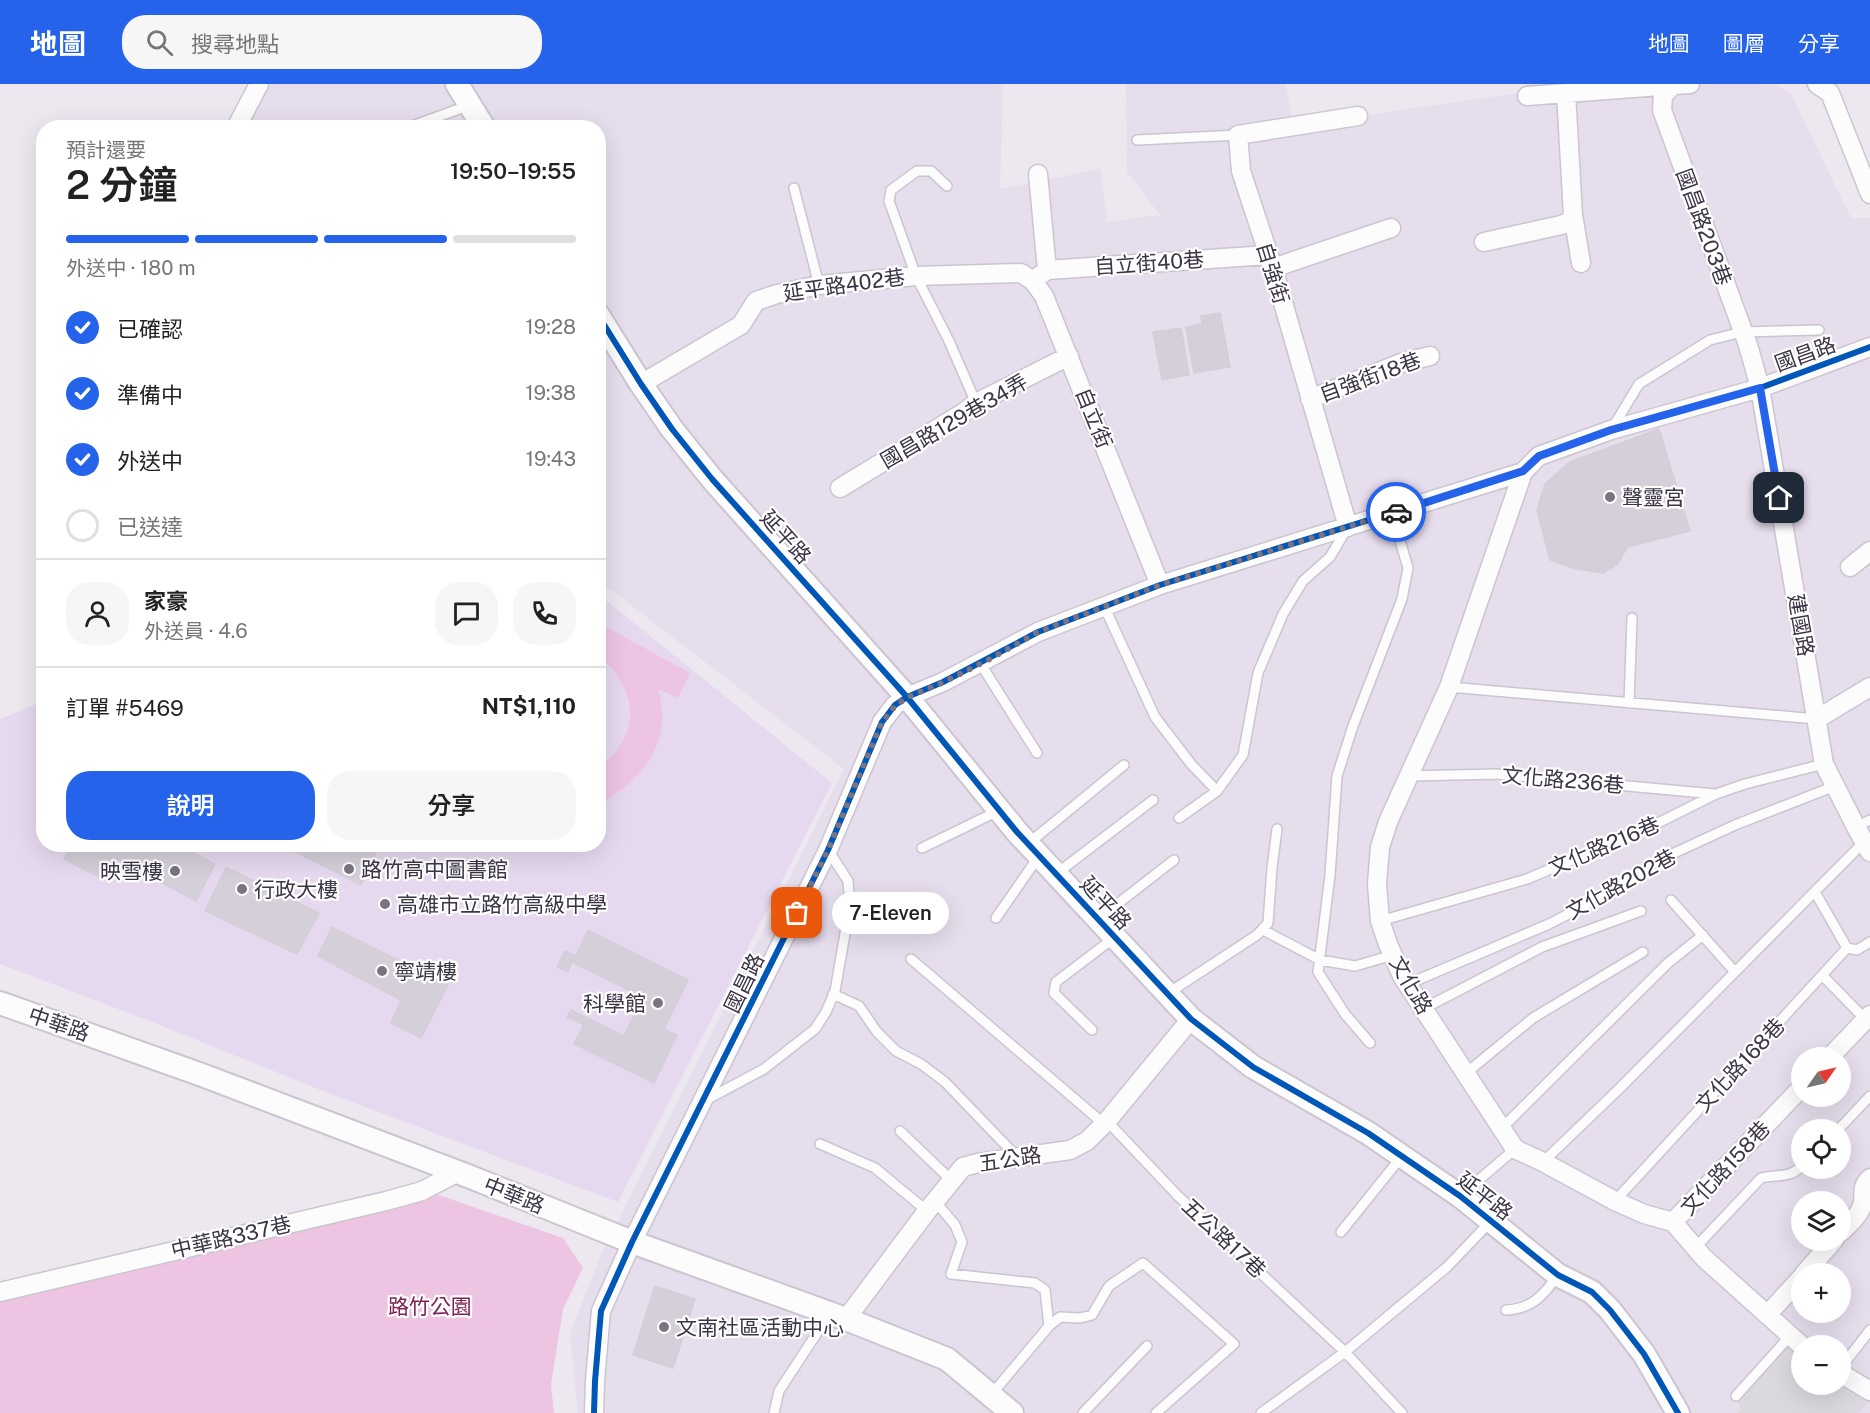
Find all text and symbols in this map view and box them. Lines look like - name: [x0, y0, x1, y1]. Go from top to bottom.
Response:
- search box: [122, 15, 542, 69]
- icon: search: [143, 26, 176, 59]
- text: 地圖: [30, 27, 86, 60]
- text: 搜尋地點: [191, 31, 279, 57]
- text: 地圖: [1648, 31, 1690, 56]
- text: 圖層: [1723, 31, 1765, 56]
- text: 分享: [1798, 31, 1840, 56]
- text: 預計還要: [66, 138, 146, 162]
- text: 19:50–19:55: [450, 158, 576, 184]
- text: 2 分鐘: [66, 162, 177, 208]
- street label: 國昌路203巷: [1671, 165, 1737, 289]
- street label: 自強街: [1252, 239, 1294, 307]
- street label: 自立街40巷: [1093, 247, 1205, 279]
- text: 外送中 · 180 m: [66, 256, 196, 280]
- street label: 延平路402巷: [782, 264, 906, 306]
- icon: check: [66, 311, 99, 344]
- text: 19:28: [526, 315, 576, 339]
- text: 已確認: [117, 316, 183, 342]
- street label: 國昌路: [1771, 331, 1839, 377]
- street label: 自強街18巷: [1316, 347, 1424, 407]
- street label: 國昌路129巷34弄: [876, 369, 1032, 473]
- icon: check: [66, 377, 99, 410]
- text: 19:38: [525, 381, 576, 405]
- text: 準備中: [117, 382, 183, 408]
- street label: 自立街: [1071, 384, 1117, 452]
- icon: check: [66, 443, 99, 476]
- text: 19:43: [526, 447, 576, 471]
- text: 外送中: [117, 448, 183, 474]
- pin: [1753, 472, 1804, 523]
- icon: home: [1762, 481, 1795, 514]
- courier: [1366, 482, 1426, 542]
- place label: 聲靈宮: [1622, 485, 1685, 510]
- marker: 聲靈宮: [1603, 490, 1617, 504]
- icon: car: [1380, 496, 1413, 529]
- street label: 延平路: [756, 505, 816, 569]
- text: 已送達: [117, 514, 183, 540]
- button: person: [66, 582, 129, 645]
- button: chat: [435, 582, 498, 645]
- button: phone: [513, 582, 576, 645]
- text: 家豪: [144, 588, 188, 614]
- street label: 建國路: [1783, 592, 1819, 658]
- text: 外送員 · 4.6: [144, 619, 248, 643]
- text: NT$1,110: [482, 693, 576, 719]
- text: 訂單 #5469: [66, 695, 184, 721]
- street label: 文化路236巷: [1501, 762, 1625, 798]
- button: 說明: [66, 771, 315, 840]
- button: 分享: [327, 771, 576, 840]
- street label: 文化路216巷: [1545, 811, 1663, 881]
- street label: 文化路202巷: [1562, 844, 1680, 924]
- place label: 路竹高中圖書館: [361, 857, 508, 882]
- place label: 映雪樓: [100, 859, 163, 884]
- marker: 路竹高中圖書館: [342, 862, 356, 876]
- marker: 映雪樓: [168, 864, 182, 878]
- street label: 延平路: [1075, 871, 1137, 935]
- place label: 行政大樓: [254, 877, 338, 902]
- marker: 行政大樓: [235, 882, 249, 896]
- pin: [771, 887, 822, 938]
- place label: 高雄市立路竹高級中學: [397, 892, 607, 917]
- callout: 7-Eleven: [833, 892, 950, 934]
- icon: bag: [780, 896, 813, 929]
- marker: 高雄市立路竹高級中學: [378, 897, 392, 911]
- text: 7-Eleven: [849, 901, 932, 925]
- street label: 國昌路: [719, 949, 769, 1017]
- street label: 文化路: [1384, 951, 1438, 1019]
- place label: 寧靖樓: [394, 959, 457, 984]
- marker: 寧靖樓: [375, 964, 389, 978]
- place label: 科學館: [583, 991, 646, 1016]
- marker: 科學館: [651, 996, 665, 1010]
- street label: 中華路: [25, 1002, 93, 1046]
- street label: 文化路168巷: [1690, 1013, 1790, 1117]
- north arrow: [1791, 1047, 1851, 1107]
- map controls: [1791, 1047, 1851, 1395]
- street label: 文化路158巷: [1675, 1116, 1775, 1220]
- button: locate: [1791, 1119, 1851, 1179]
- street label: 五公路: [977, 1142, 1043, 1176]
- street label: 延平路: [1452, 1167, 1518, 1225]
- street label: 中華路: [480, 1172, 548, 1218]
- button: layers: [1791, 1191, 1851, 1251]
- street label: 五公路17巷: [1177, 1193, 1271, 1283]
- street label: 中華路337巷: [168, 1211, 294, 1263]
- button: +: [1791, 1263, 1851, 1323]
- park label: 路竹公園: [388, 1294, 472, 1319]
- place label: 文南社區活動中心: [676, 1315, 844, 1340]
- marker: 文南社區活動中心: [657, 1320, 671, 1334]
- button: −: [1791, 1335, 1851, 1395]

